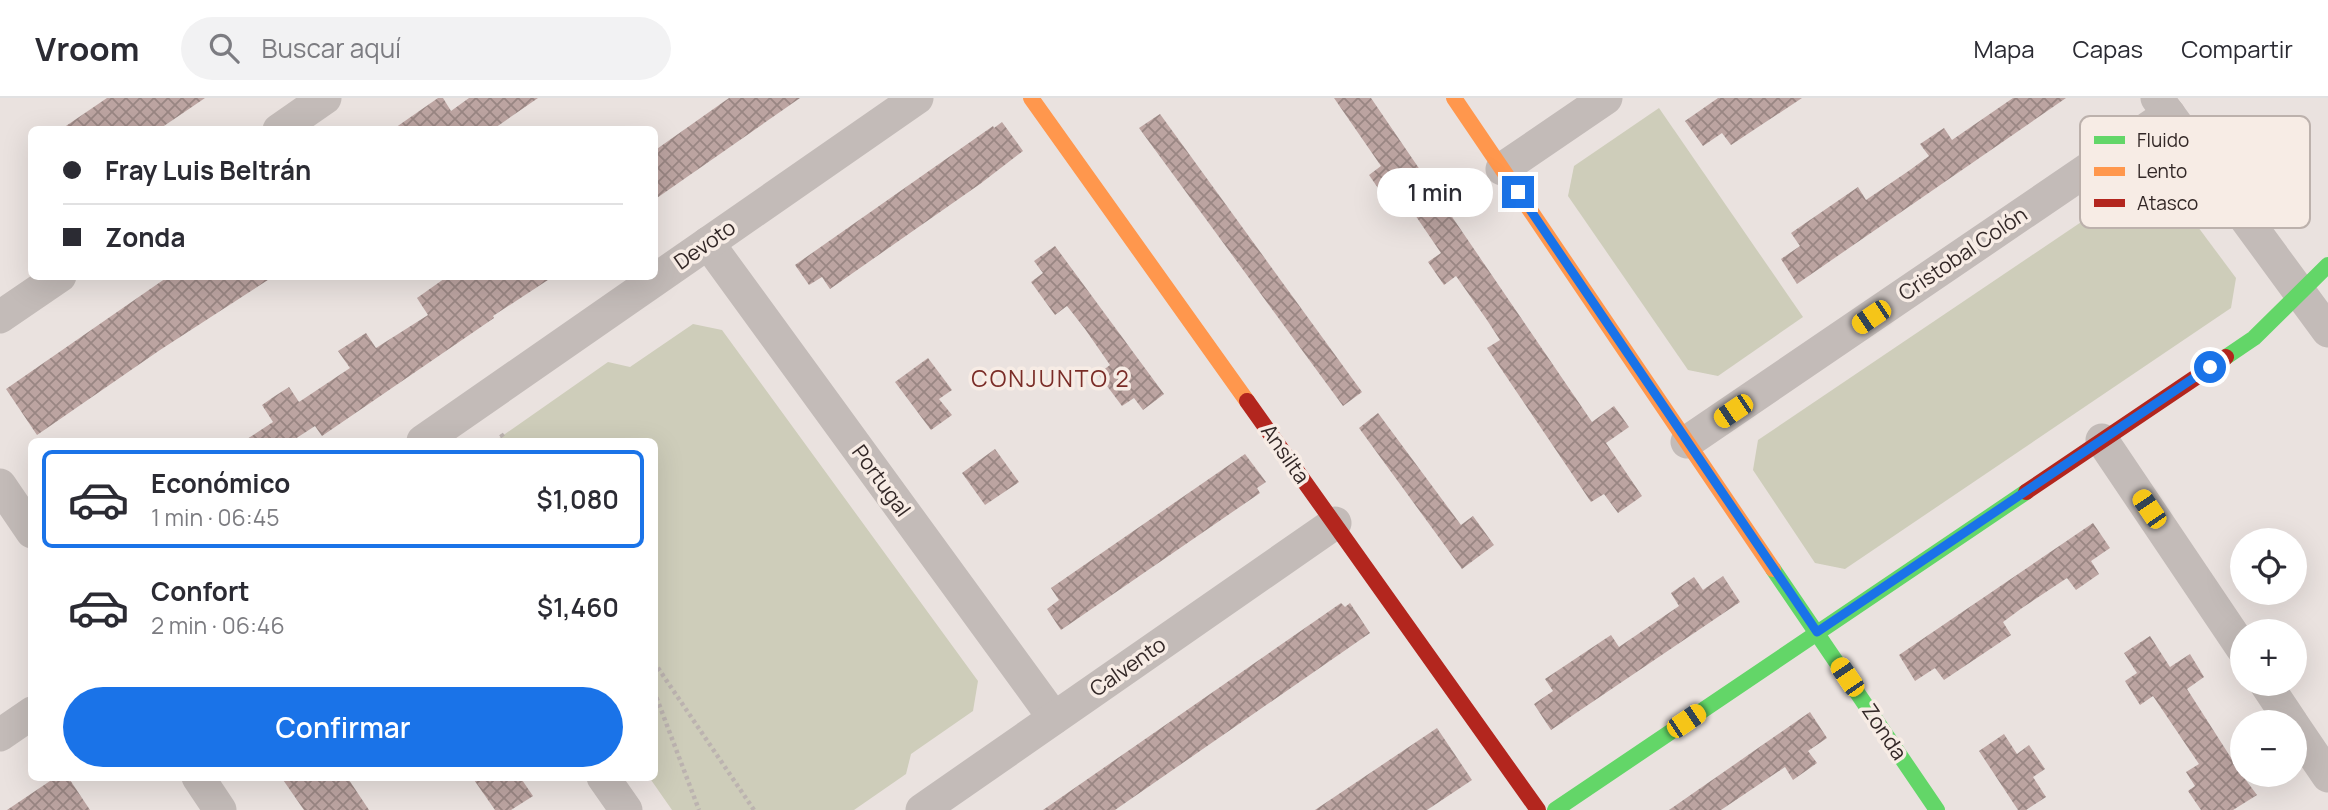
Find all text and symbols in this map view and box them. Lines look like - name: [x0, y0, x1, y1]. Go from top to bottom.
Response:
- search box: [181, 17, 671, 80]
- text: Vroom: [35, 26, 139, 71]
- icon: search: [205, 29, 243, 67]
- text: Buscar aquí: [261, 30, 401, 66]
- text: Mapa: [1974, 32, 2035, 65]
- text: Capas: [2073, 32, 2143, 65]
- text: Compartir: [2181, 32, 2293, 65]
- legend: [2080, 116, 2310, 228]
- text: Fluido: [2137, 127, 2189, 153]
- text: Fray Luis Beltrán: [105, 152, 311, 188]
- text: Lento: [2137, 158, 2187, 184]
- callout: 1 min: [1378, 168, 1494, 217]
- text: 1 min: [1408, 176, 1462, 208]
- route end: [1502, 176, 1534, 208]
- text: Atasco: [2137, 190, 2198, 216]
- street label: Cristobal Colón: [1893, 200, 2032, 307]
- street label: Devoto: [668, 213, 741, 275]
- text: Zonda: [105, 219, 185, 255]
- car: [1848, 297, 1895, 337]
- route start: [2194, 351, 2226, 383]
- district label: CONJUNTO 2: [971, 362, 1131, 394]
- car: [1710, 391, 1757, 431]
- street label: Ansilta: [1255, 418, 1316, 489]
- street label: Portugal: [846, 439, 917, 522]
- text: Económico: [151, 465, 290, 501]
- icon: car: [67, 468, 130, 531]
- text: $1,080: [537, 481, 619, 517]
- car: [2129, 486, 2170, 532]
- text: 1 min · 06:45: [151, 501, 280, 533]
- map controls: [2230, 528, 2307, 787]
- button: locate: [2230, 528, 2307, 605]
- text: Confort: [151, 573, 250, 609]
- icon: car: [67, 576, 130, 639]
- text: $1,460: [537, 589, 619, 625]
- text: 2 min · 06:46: [151, 609, 285, 641]
- button: +: [2230, 619, 2307, 696]
- street label: Calvento: [1084, 630, 1171, 703]
- car: [1827, 654, 1868, 700]
- button: Confirmar: [63, 687, 623, 767]
- street label: Zonda: [1856, 698, 1914, 765]
- car: [1663, 701, 1710, 741]
- button: −: [2230, 710, 2307, 787]

